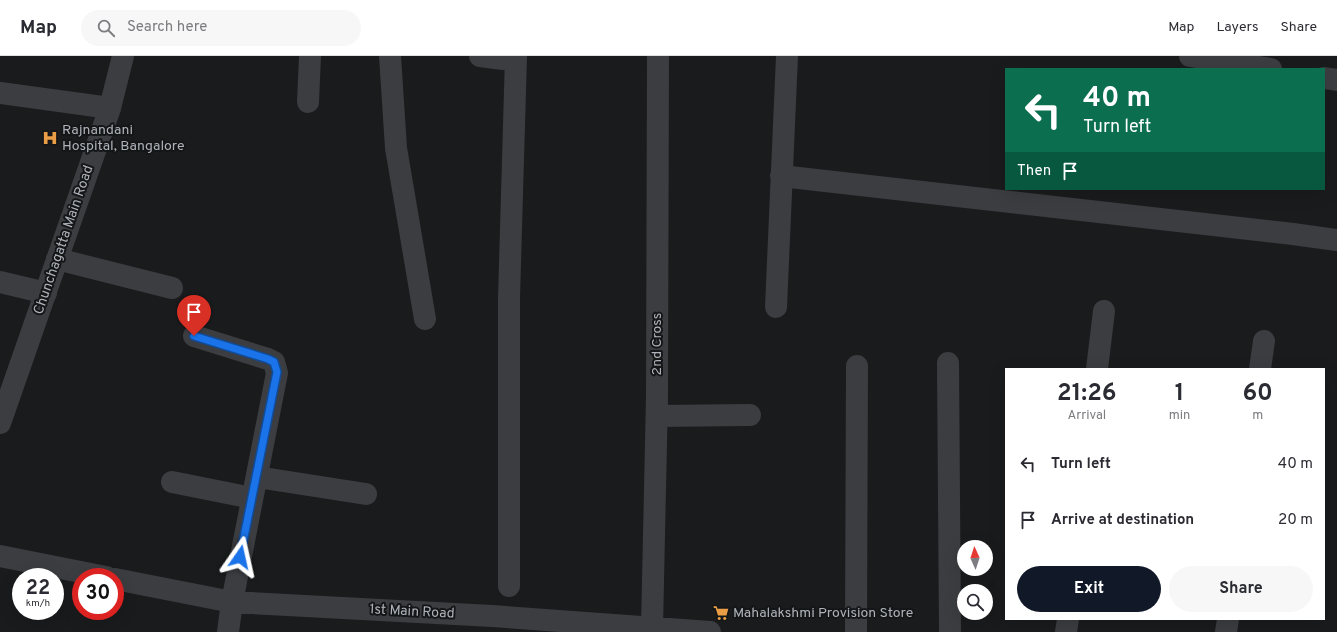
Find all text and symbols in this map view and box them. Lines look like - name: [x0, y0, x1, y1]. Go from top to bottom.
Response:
- search box: [81, 10, 361, 46]
- text: Map: [20, 16, 57, 40]
- icon: search: [95, 17, 117, 39]
- text: Search here: [127, 18, 207, 37]
- text: Map: [1168, 19, 1194, 36]
- text: Layers: [1216, 19, 1258, 36]
- text: Share: [1280, 19, 1317, 36]
- text: 40 m: [1083, 81, 1151, 117]
- icon: left: [1017, 84, 1069, 136]
- text: Turn left: [1083, 116, 1151, 139]
- place label: Rajnandani Hospital, Bangalore: [62, 122, 185, 155]
- hospital icon: Rajnandani Hospital, Bangalore: [41, 129, 59, 147]
- icon: arrive: [1059, 160, 1081, 182]
- text: Then: [1017, 162, 1051, 181]
- street label: Chunchagatta Main Road: [30, 163, 98, 317]
- pin: [177, 295, 211, 336]
- icon: arrive: [183, 301, 205, 323]
- street label: 2nd Cross: [649, 313, 666, 375]
- text: 21:26: [1057, 379, 1117, 409]
- text: 1: [1175, 379, 1184, 409]
- text: 60: [1242, 379, 1273, 409]
- text: Arrival: [1067, 408, 1106, 424]
- text: min: [1169, 408, 1190, 424]
- text: m: [1252, 408, 1263, 424]
- icon: left: [1017, 453, 1039, 475]
- text: Turn left: [1051, 455, 1111, 474]
- text: 40 m: [1278, 455, 1313, 474]
- icon: arrive: [1017, 509, 1039, 531]
- text: Arrive at destination: [1051, 511, 1194, 530]
- text: 20 m: [1278, 511, 1313, 530]
- position arrow: [219, 536, 261, 578]
- north arrow: [957, 540, 993, 576]
- map controls: [957, 540, 993, 620]
- button: Exit: [1017, 566, 1161, 612]
- button: Share: [1169, 566, 1313, 612]
- speed limit sign: 30: [72, 568, 124, 620]
- text: 22: [26, 576, 50, 602]
- button: search: [957, 584, 993, 620]
- text: km/h: [26, 597, 50, 610]
- street label: 1st Main Road: [369, 601, 455, 623]
- supermarket icon: Mahalakshmi Provision Store: [712, 604, 730, 622]
- place label: Mahalakshmi Provision Store: [733, 605, 913, 622]

